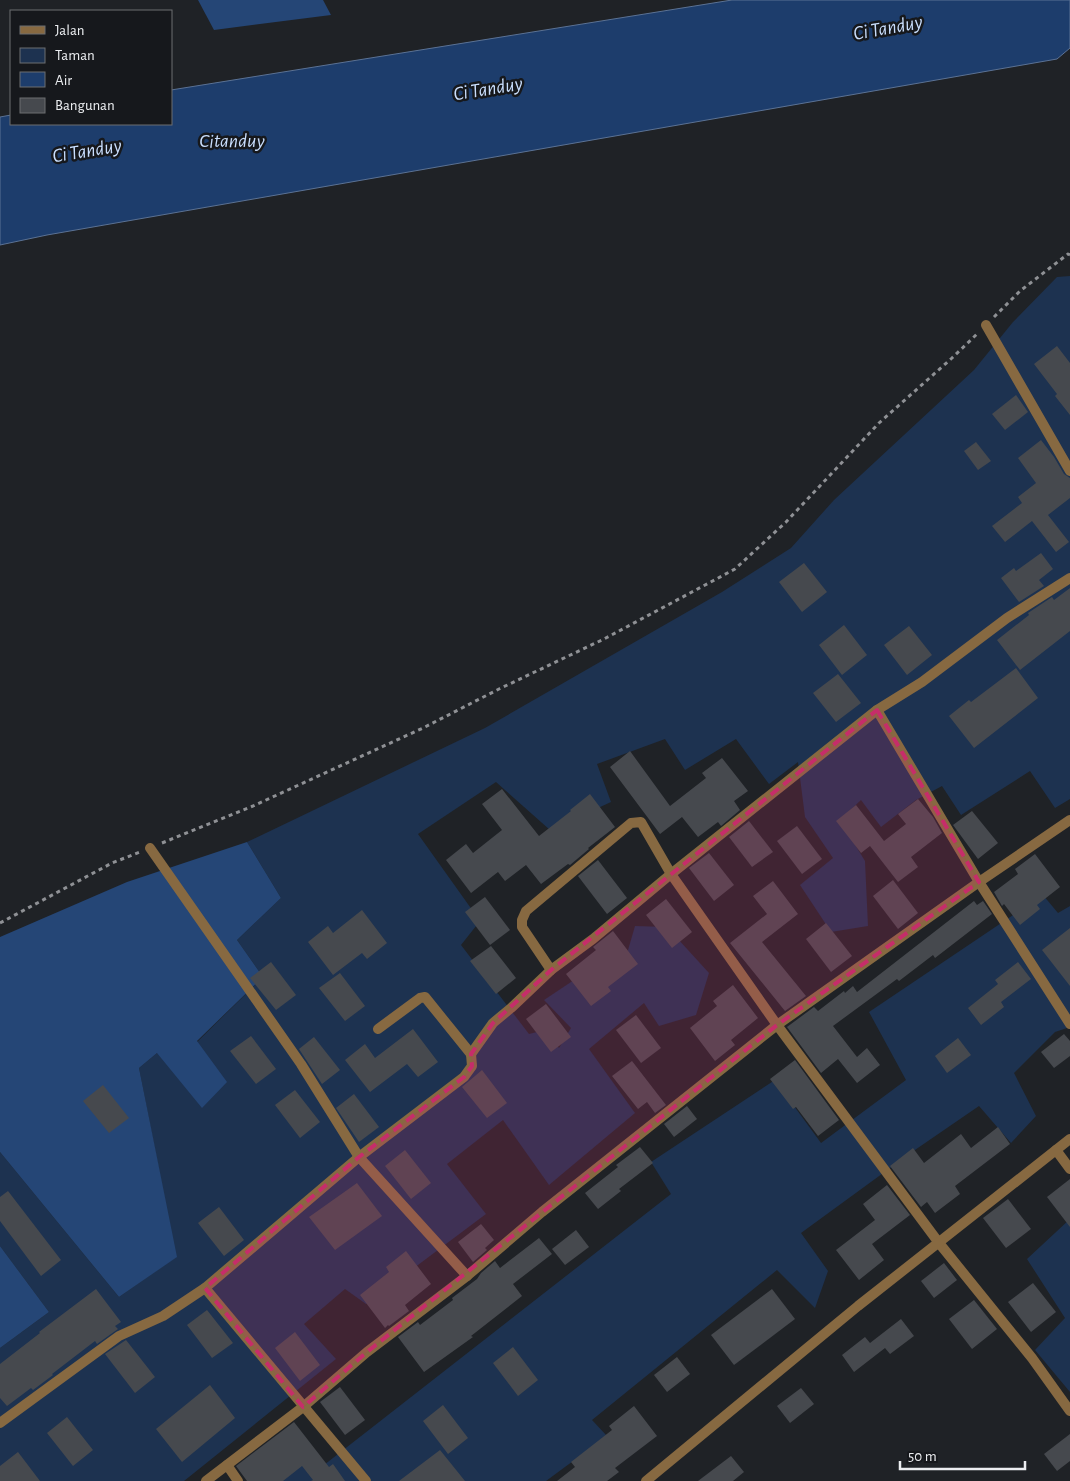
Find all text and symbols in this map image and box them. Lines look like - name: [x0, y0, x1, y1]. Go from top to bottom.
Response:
- legend: [10, 10, 172, 125]
- water label: Ci Tanduy: [852, 12, 925, 44]
- text: Jalan: [55, 23, 85, 38]
- text: Taman: [55, 48, 95, 63]
- text: Air: [55, 73, 72, 88]
- water label: Ci Tanduy: [452, 74, 525, 104]
- text: Bangunan: [55, 98, 115, 113]
- water label: Citanduy: [199, 131, 265, 151]
- water label: Ci Tanduy: [51, 136, 124, 166]
- scale bar: [900, 1438, 1025, 1470]
- text: 50 m: [908, 1449, 937, 1464]

